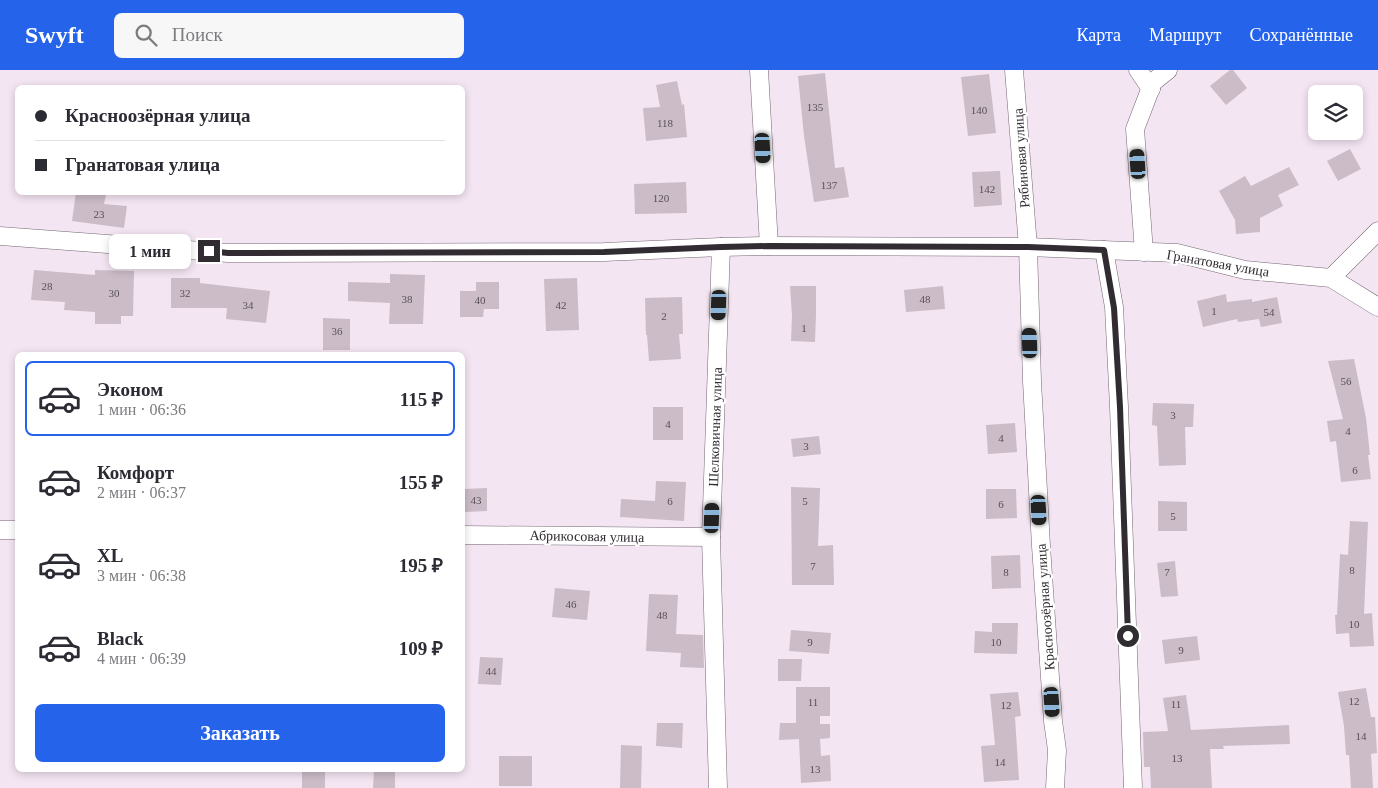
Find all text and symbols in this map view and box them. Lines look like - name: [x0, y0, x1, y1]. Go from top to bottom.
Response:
- search box: [114, 13, 464, 58]
- icon: search: [132, 21, 160, 49]
- text: Swyft: [25, 22, 84, 48]
- text: Поиск: [172, 24, 223, 45]
- text: Карта: [1076, 25, 1121, 45]
- text: Маршрут: [1149, 25, 1221, 45]
- text: Сохранённые: [1249, 25, 1353, 45]
- map controls: [1308, 85, 1363, 140]
- button: layers: [1308, 85, 1363, 140]
- house number: 135: [807, 101, 824, 113]
- house number: 140: [971, 104, 988, 116]
- text: Красноозёрная улица: [65, 105, 250, 126]
- street label: Рябиновая улица: [1010, 107, 1032, 208]
- house number: 118: [657, 117, 674, 129]
- car: [754, 133, 771, 163]
- car: [1129, 149, 1146, 179]
- text: Гранатовая улица: [65, 154, 220, 175]
- house number: 137: [821, 179, 838, 191]
- house number: 142: [979, 183, 995, 195]
- house number: 120: [653, 192, 670, 204]
- house number: 23: [94, 208, 105, 220]
- callout: 1 мин: [109, 234, 192, 268]
- route end: [198, 240, 220, 262]
- text: 1 мин: [129, 243, 171, 260]
- street label: Гранатовая улица: [1165, 247, 1271, 280]
- house number: 28: [42, 280, 53, 292]
- house number: 30: [109, 287, 120, 299]
- house number: 32: [180, 287, 191, 299]
- car: [710, 290, 727, 320]
- house number: 38: [402, 293, 413, 305]
- house number: 48: [920, 293, 931, 305]
- house number: 40: [475, 294, 486, 306]
- house number: 34: [243, 299, 254, 311]
- house number: 42: [556, 299, 567, 311]
- house number: 1: [1211, 305, 1217, 317]
- house number: 54: [1264, 306, 1275, 318]
- house number: 2: [661, 310, 667, 322]
- house number: 1: [801, 322, 807, 334]
- house number: 36: [332, 325, 343, 337]
- car: [1021, 328, 1038, 358]
- street label: Шелковичная улица: [706, 366, 725, 487]
- house number: 56: [1341, 375, 1352, 387]
- icon: car: [37, 376, 82, 421]
- text: Эконом: [97, 379, 163, 400]
- text: 115 ₽: [400, 389, 443, 410]
- text: 1 мин · 06:36: [97, 401, 186, 418]
- house number: 3: [1170, 409, 1176, 421]
- house number: 4: [665, 418, 671, 430]
- house number: 4: [1345, 425, 1351, 437]
- house number: 4: [998, 432, 1004, 444]
- house number: 3: [803, 440, 809, 452]
- icon: car: [37, 459, 82, 504]
- text: Комфорт: [97, 462, 174, 483]
- house number: 6: [1352, 464, 1358, 476]
- text: 155 ₽: [399, 472, 443, 493]
- text: 2 мин · 06:37: [97, 484, 186, 501]
- house number: 43: [471, 494, 482, 506]
- house number: 6: [667, 495, 673, 507]
- house number: 5: [802, 495, 808, 507]
- car: [1030, 495, 1047, 525]
- house number: 6: [998, 498, 1004, 510]
- car: [703, 503, 720, 533]
- house number: 5: [1170, 510, 1176, 522]
- street label: Абрикосовая улица: [529, 528, 645, 545]
- icon: car: [37, 542, 82, 587]
- street label: Красноозёрная улица: [1034, 542, 1057, 671]
- text: XL: [97, 545, 123, 566]
- text: 195 ₽: [399, 555, 443, 576]
- house number: 7: [810, 560, 816, 572]
- house number: 8: [1349, 564, 1355, 576]
- house number: 8: [1003, 566, 1009, 578]
- house number: 7: [1164, 566, 1170, 578]
- text: 3 мин · 06:38: [97, 567, 186, 584]
- house number: 46: [566, 598, 577, 610]
- house number: 48: [657, 609, 668, 621]
- house number: 10: [1349, 618, 1360, 630]
- icon: car: [37, 625, 82, 670]
- route start: [1117, 625, 1139, 647]
- text: Black: [97, 628, 143, 649]
- house number: 9: [807, 636, 813, 648]
- house number: 10: [991, 636, 1002, 648]
- text: 109 ₽: [399, 638, 443, 659]
- house number: 9: [1178, 644, 1184, 656]
- text: 4 мин · 06:39: [97, 650, 186, 667]
- house number: 44: [486, 665, 497, 677]
- car: [1043, 687, 1060, 717]
- house number: 12: [1349, 695, 1360, 707]
- house number: 11: [808, 696, 818, 708]
- house number: 11: [1171, 698, 1181, 710]
- house number: 12: [1001, 699, 1012, 711]
- button: Заказать: [35, 704, 445, 762]
- house number: 14: [1356, 730, 1367, 742]
- house number: 13: [1172, 752, 1183, 764]
- house number: 14: [995, 756, 1006, 768]
- house number: 13: [810, 763, 821, 775]

